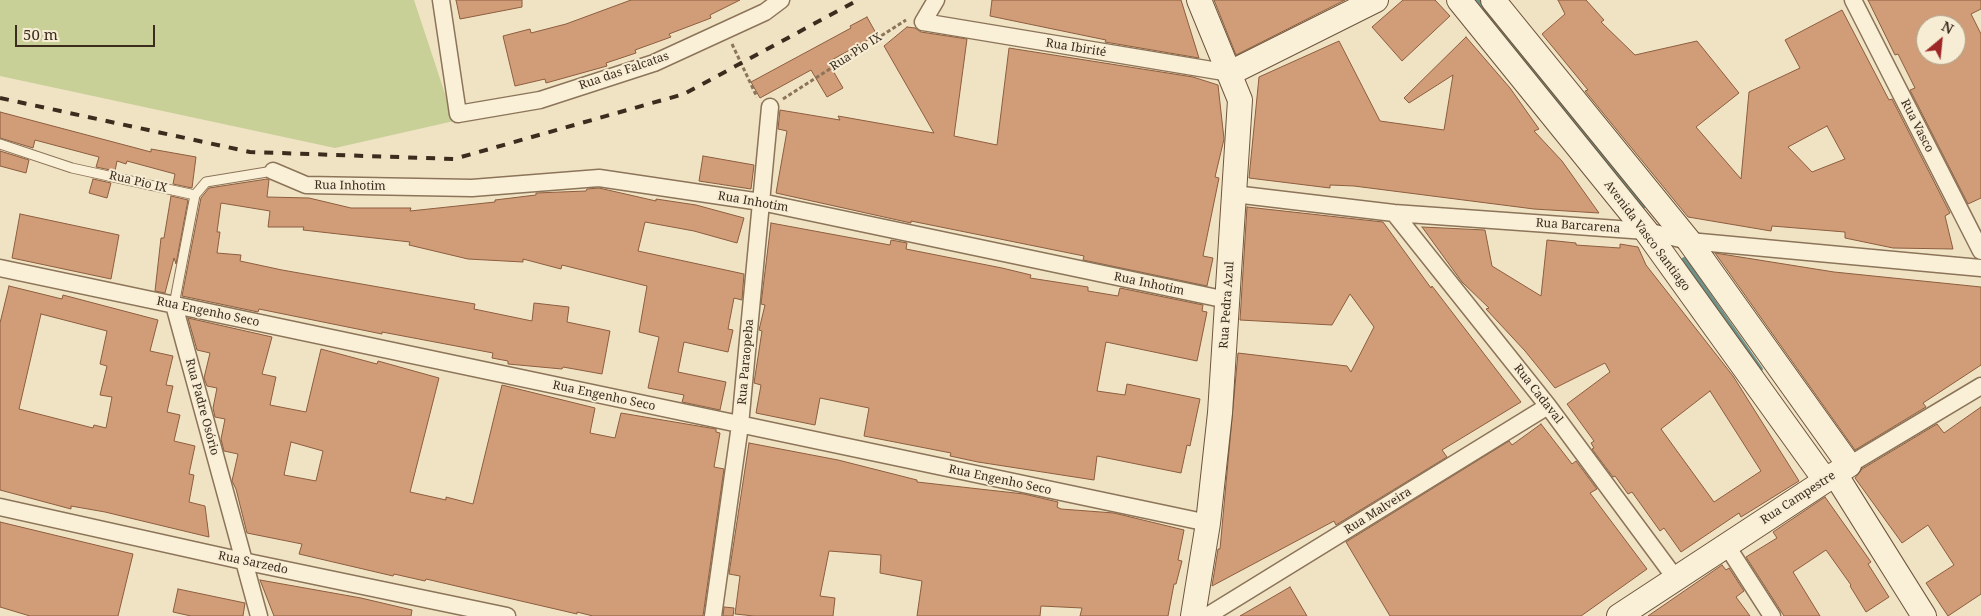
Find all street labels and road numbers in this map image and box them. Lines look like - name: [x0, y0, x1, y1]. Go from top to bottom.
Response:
- street label: Rua Pio IX: [827, 30, 885, 74]
- street label: Rua Ibirité: [1045, 36, 1107, 60]
- street label: Rua das Falcatas: [577, 49, 671, 93]
- street label: Rua Vasco: [1897, 97, 1937, 155]
- street label: Rua Pio IX: [108, 168, 168, 196]
- street label: Rua Inhotim: [314, 178, 386, 194]
- street label: Avenida Vasco Santiago: [1601, 178, 1693, 294]
- street label: Rua Inhotim: [717, 189, 789, 215]
- street label: Rua Barcarena: [1535, 216, 1621, 236]
- street label: Rua Pedra Azul: [1217, 261, 1237, 349]
- street label: Rua Inhotim: [1113, 270, 1185, 298]
- street label: Rua Engenho Seco: [155, 294, 261, 330]
- street label: Rua Paraopeba: [735, 318, 757, 406]
- street label: Rua Padre Osório: [182, 357, 222, 457]
- street label: Rua Cadaval: [1510, 362, 1566, 426]
- street label: Rua Engenho Seco: [551, 378, 657, 414]
- street label: Rua Engenho Seco: [947, 462, 1053, 498]
- street label: Rua Campestre: [1758, 468, 1838, 528]
- street label: Rua Malveira: [1342, 485, 1414, 537]
- street label: Rua Sarzedo: [217, 549, 289, 577]

